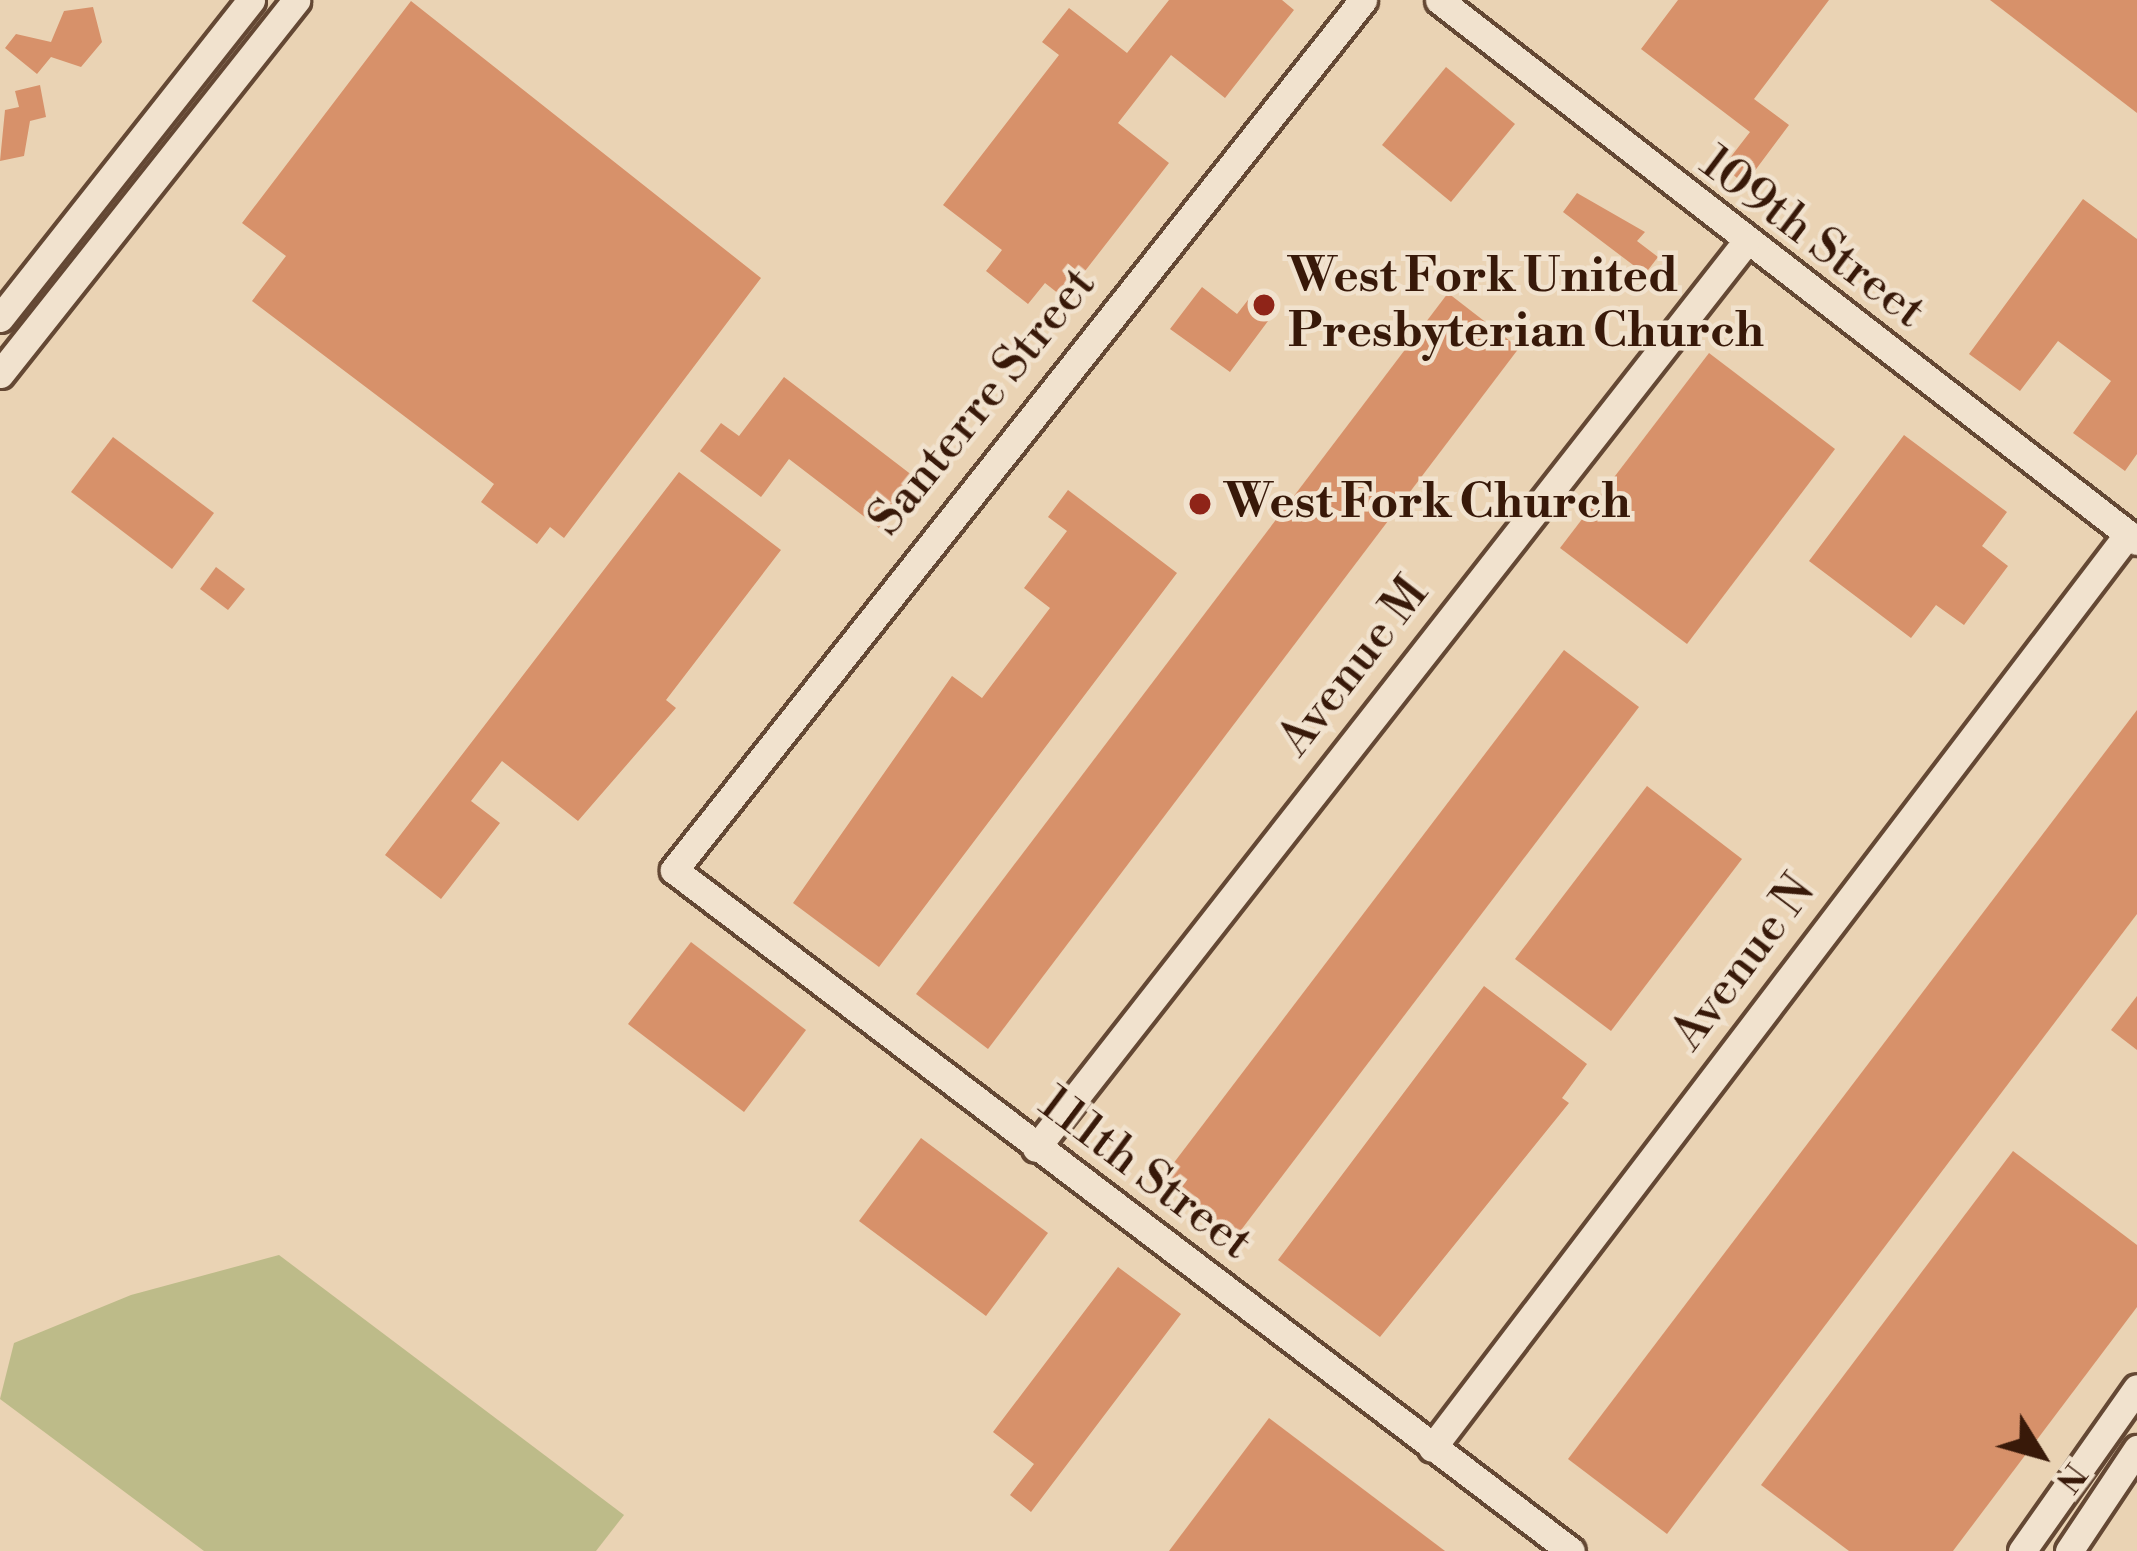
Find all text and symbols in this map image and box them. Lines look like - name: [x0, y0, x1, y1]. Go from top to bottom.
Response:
- street label: 109th Street: [1688, 135, 1936, 341]
- place label: West Fork United Presbyterian Church: [1288, 248, 1764, 361]
- street label: Santerre Street: [857, 256, 1109, 548]
- marker: West Fork United Presbyterian Church: [1251, 292, 1277, 318]
- place label: West Fork Church: [1224, 475, 1631, 533]
- marker: West Fork Church: [1187, 491, 1213, 517]
- street label: Avenue M: [1266, 566, 1442, 768]
- street label: Avenue N: [1660, 864, 1828, 1062]
- street label: 111th Street: [1027, 1075, 1263, 1273]
- north arrow: [1981, 1395, 2101, 1515]
- text: N: [2046, 1454, 2094, 1500]

